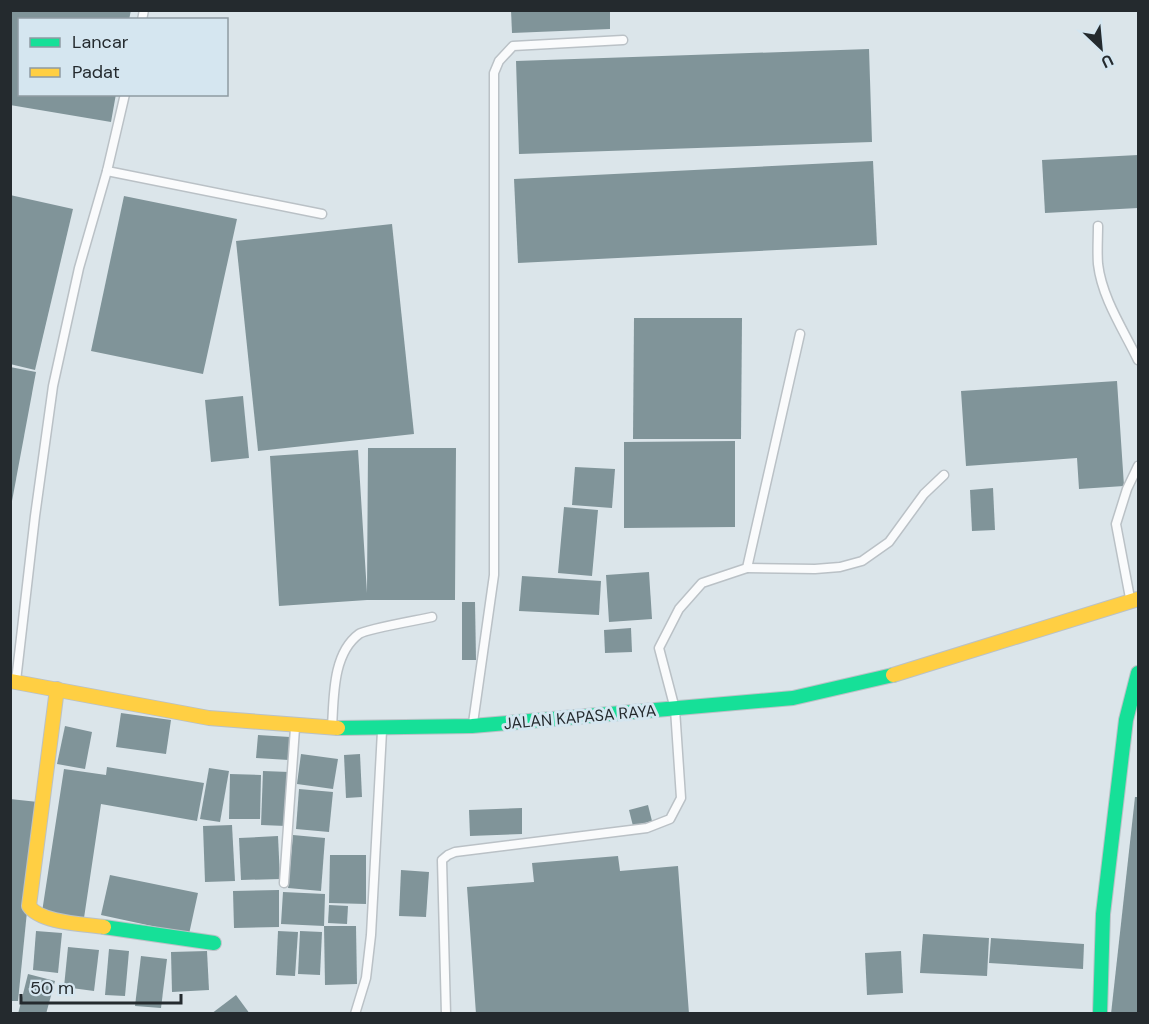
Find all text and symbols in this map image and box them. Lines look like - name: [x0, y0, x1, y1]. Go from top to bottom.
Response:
- legend: [18, 18, 228, 96]
- north arrow: [1071, 18, 1131, 78]
- text: Lancar: [72, 30, 129, 54]
- text: U: [1098, 49, 1117, 73]
- text: Padat: [72, 60, 120, 84]
- street label: JALAN KAPASA RAYA: [503, 700, 657, 734]
- scale bar: [21, 967, 182, 1005]
- text: 50 m: [30, 976, 74, 1000]

